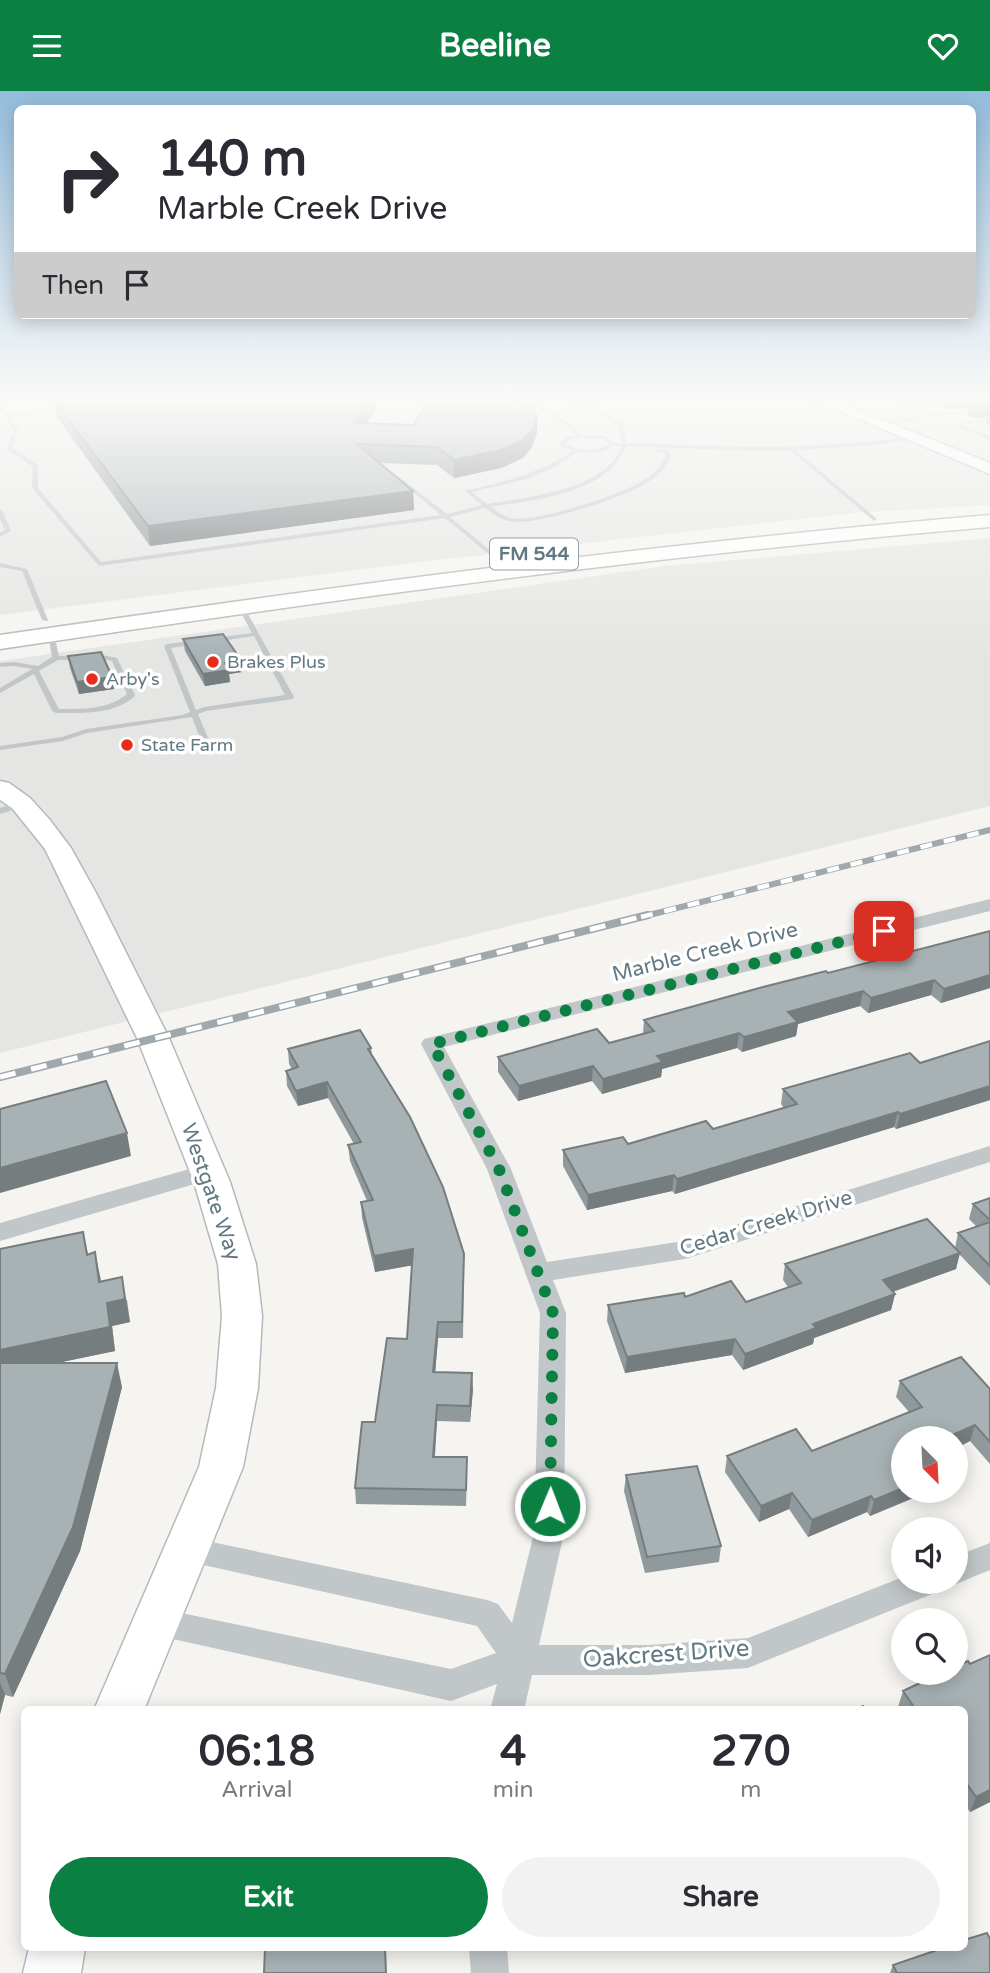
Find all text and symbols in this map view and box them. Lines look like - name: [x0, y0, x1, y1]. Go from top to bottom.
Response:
- icon: menu: [28, 27, 66, 65]
- text: Beeline: [439, 27, 551, 65]
- icon: heart: [924, 27, 962, 65]
- text: 140 m: [157, 130, 307, 189]
- icon: right: [42, 133, 133, 224]
- text: Marble Creek Drive: [157, 190, 447, 228]
- icon: arrive: [118, 266, 156, 304]
- text: Then: [42, 270, 104, 301]
- road number: FM 544: [490, 538, 578, 569]
- place label: Brakes Plus: [227, 651, 326, 673]
- marker: Brakes Plus: [205, 654, 221, 670]
- place label: Arby's: [106, 668, 160, 690]
- marker: Arby's: [84, 671, 100, 687]
- place label: State Farm: [141, 734, 233, 756]
- marker: State Farm: [119, 737, 135, 753]
- pin: [854, 901, 914, 961]
- icon: arrive: [865, 912, 903, 950]
- street label: Marble Creek Drive: [610, 917, 801, 987]
- street label: Westgate Way: [176, 1120, 246, 1264]
- street label: Cedar Creek Drive: [677, 1185, 855, 1261]
- north arrow: [891, 1426, 968, 1503]
- map controls: [891, 1426, 968, 1685]
- position arrow: [513, 1469, 587, 1543]
- button: sound: [891, 1517, 968, 1594]
- button: search: [891, 1608, 968, 1685]
- street label: Oakcrest Drive: [582, 1634, 750, 1674]
- text: 06:18: [199, 1726, 315, 1777]
- text: 4: [500, 1726, 526, 1777]
- text: 270: [711, 1726, 790, 1777]
- text: Arrival: [221, 1776, 292, 1804]
- text: min: [493, 1776, 534, 1804]
- text: m: [740, 1776, 761, 1804]
- button: Exit: [49, 1857, 488, 1937]
- button: Share: [502, 1857, 940, 1937]

